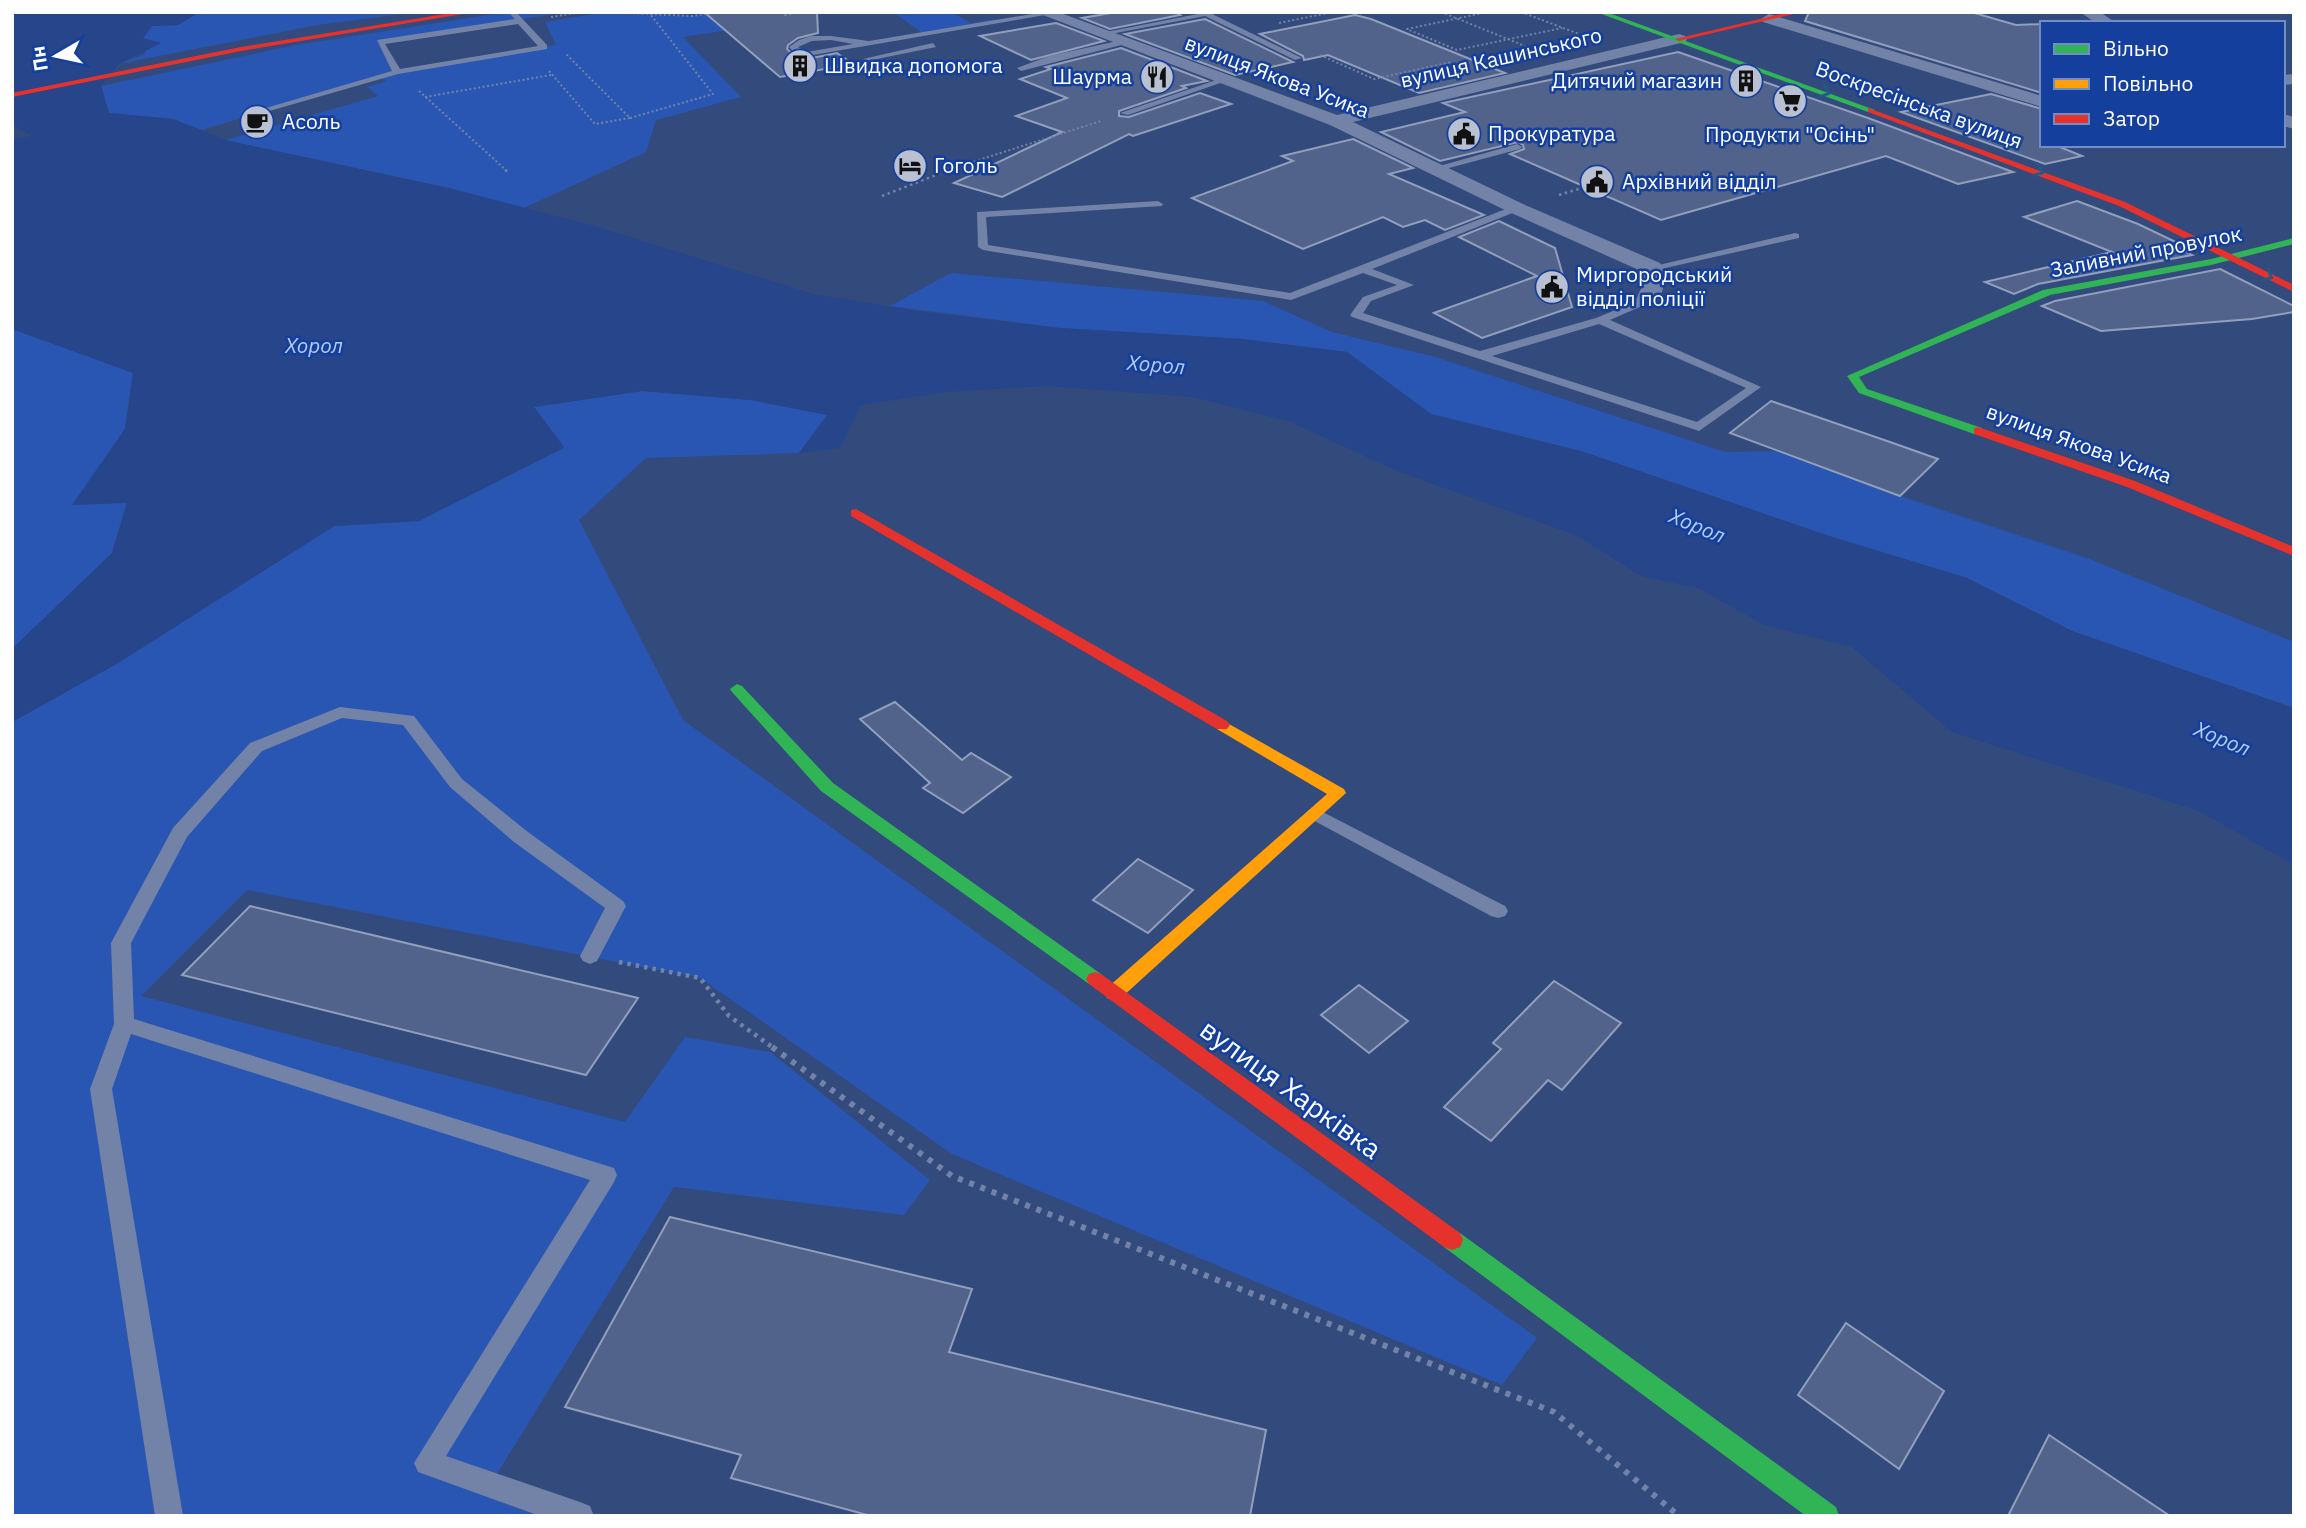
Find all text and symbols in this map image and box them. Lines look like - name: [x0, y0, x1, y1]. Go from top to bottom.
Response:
- street label: вулиця Кашинського: [1397, 20, 1604, 94]
- north arrow: [21, 21, 91, 91]
- legend: [2040, 21, 2285, 147]
- street label: вулиця Якова Усика: [1181, 28, 1374, 124]
- text: Вільно: [2103, 34, 2169, 62]
- text: Пн: [25, 44, 53, 73]
- building icon: Швидка допомога: [781, 47, 819, 85]
- place label: Швидка допомога: [824, 51, 1003, 79]
- street label: Воскресінська вулиця: [1812, 54, 2027, 155]
- restaurant icon: Шаурма: [1138, 58, 1176, 96]
- place label: Шаурма: [1052, 62, 1132, 90]
- building icon: Дитячий магазин: [1727, 62, 1765, 100]
- place label: Дитячий магазин: [1551, 66, 1722, 94]
- text: Повільно: [2103, 69, 2193, 97]
- supermarket icon: Продукти "Осінь": [1771, 82, 1809, 120]
- one-way arrow: [1819, 84, 1831, 98]
- cafe icon: Асоль: [238, 103, 276, 141]
- text: Затор: [2103, 104, 2160, 132]
- place label: Асоль: [282, 107, 340, 135]
- public building icon: Прокуратура: [1445, 115, 1483, 153]
- place label: Прокуратура: [1488, 119, 1616, 147]
- place label: Продукти "Осінь": [1705, 120, 1875, 148]
- hotel icon: Гоголь: [891, 147, 929, 185]
- place label: Гоголь: [934, 151, 997, 179]
- public building icon: Архівний відділ: [1578, 163, 1616, 201]
- one-way arrow: [2032, 163, 2044, 177]
- place label: Архівний відділ: [1622, 167, 1777, 195]
- street label: Заливний провулок: [2048, 219, 2244, 283]
- place label: Миргородський відділ поліції: [1576, 260, 1732, 312]
- one-way arrow: [2261, 267, 2273, 281]
- public building icon: Миргородський відділ поліції: [1533, 268, 1571, 306]
- water label: Хорол: [284, 331, 343, 359]
- water label: Хорол: [1125, 347, 1186, 380]
- street label: вулиця Якова Усика: [1983, 397, 2176, 490]
- water label: Хорол: [1664, 501, 1730, 549]
- water label: Хорол: [2189, 714, 2255, 762]
- street label: вулиця Харківка: [1193, 1010, 1389, 1167]

